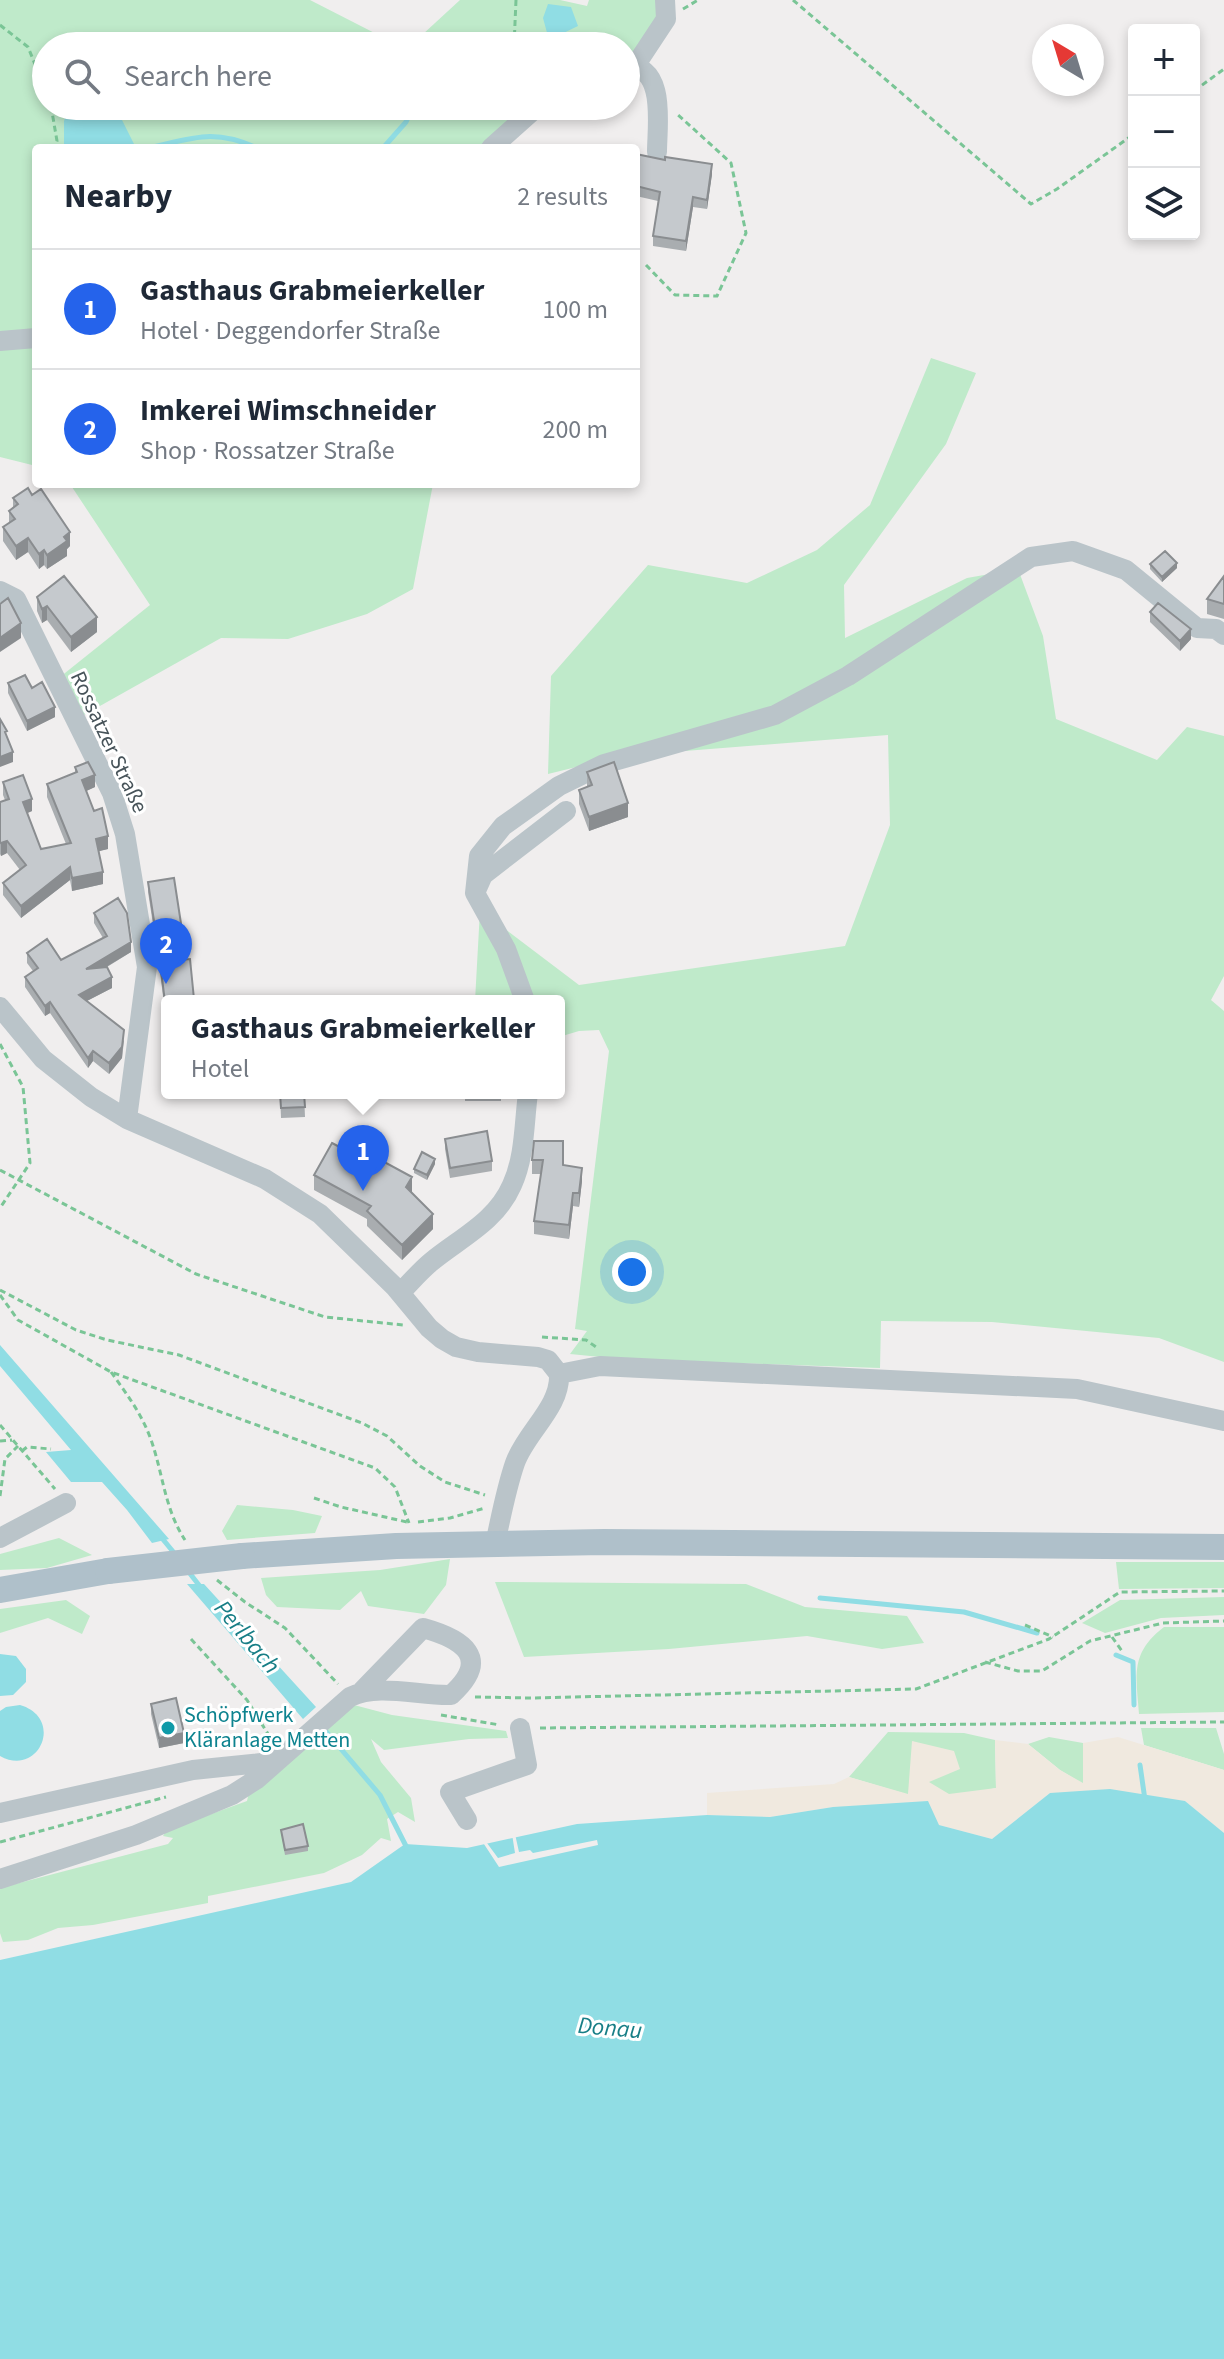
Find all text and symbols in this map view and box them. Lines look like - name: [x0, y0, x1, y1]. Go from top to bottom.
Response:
- north arrow: [1032, 24, 1104, 96]
- map controls: [1128, 24, 1200, 240]
- button: +: [1128, 24, 1200, 96]
- search box: [32, 32, 640, 120]
- icon: search: [60, 54, 104, 98]
- text: Search here: [124, 55, 272, 98]
- button: −: [1128, 96, 1200, 168]
- button: layers: [1128, 168, 1200, 240]
- text: Nearby: [64, 172, 172, 221]
- text: 2 results: [517, 178, 608, 215]
- text: Gasthaus Grabmeierkeller: [140, 269, 484, 312]
- text: 1: [83, 291, 97, 328]
- text: 100 m: [542, 291, 608, 328]
- text: Hotel · Deggendorfer Straße: [140, 312, 440, 349]
- text: Imkerei Wimschneider: [140, 389, 436, 432]
- text: 2: [83, 411, 97, 448]
- text: 200 m: [542, 411, 608, 448]
- text: Shop · Rossatzer Straße: [140, 432, 395, 469]
- street label: Rossatzer Straße: [62, 666, 156, 818]
- pin: 2: [140, 918, 192, 984]
- popup: [161, 995, 565, 1099]
- text: Gasthaus Grabmeierkeller: [191, 1007, 535, 1050]
- text: Hotel: [191, 1050, 249, 1087]
- pin: 1: [337, 1125, 389, 1191]
- your location: [612, 1252, 652, 1292]
- water label: Perlbach: [206, 1592, 288, 1682]
- place label: Schöpfwerk Kläranlage Metten: [184, 1699, 350, 1756]
- marker: Schöpfwerk Kläranlage Metten: [159, 1719, 177, 1737]
- water label: Donau: [576, 2008, 644, 2048]

